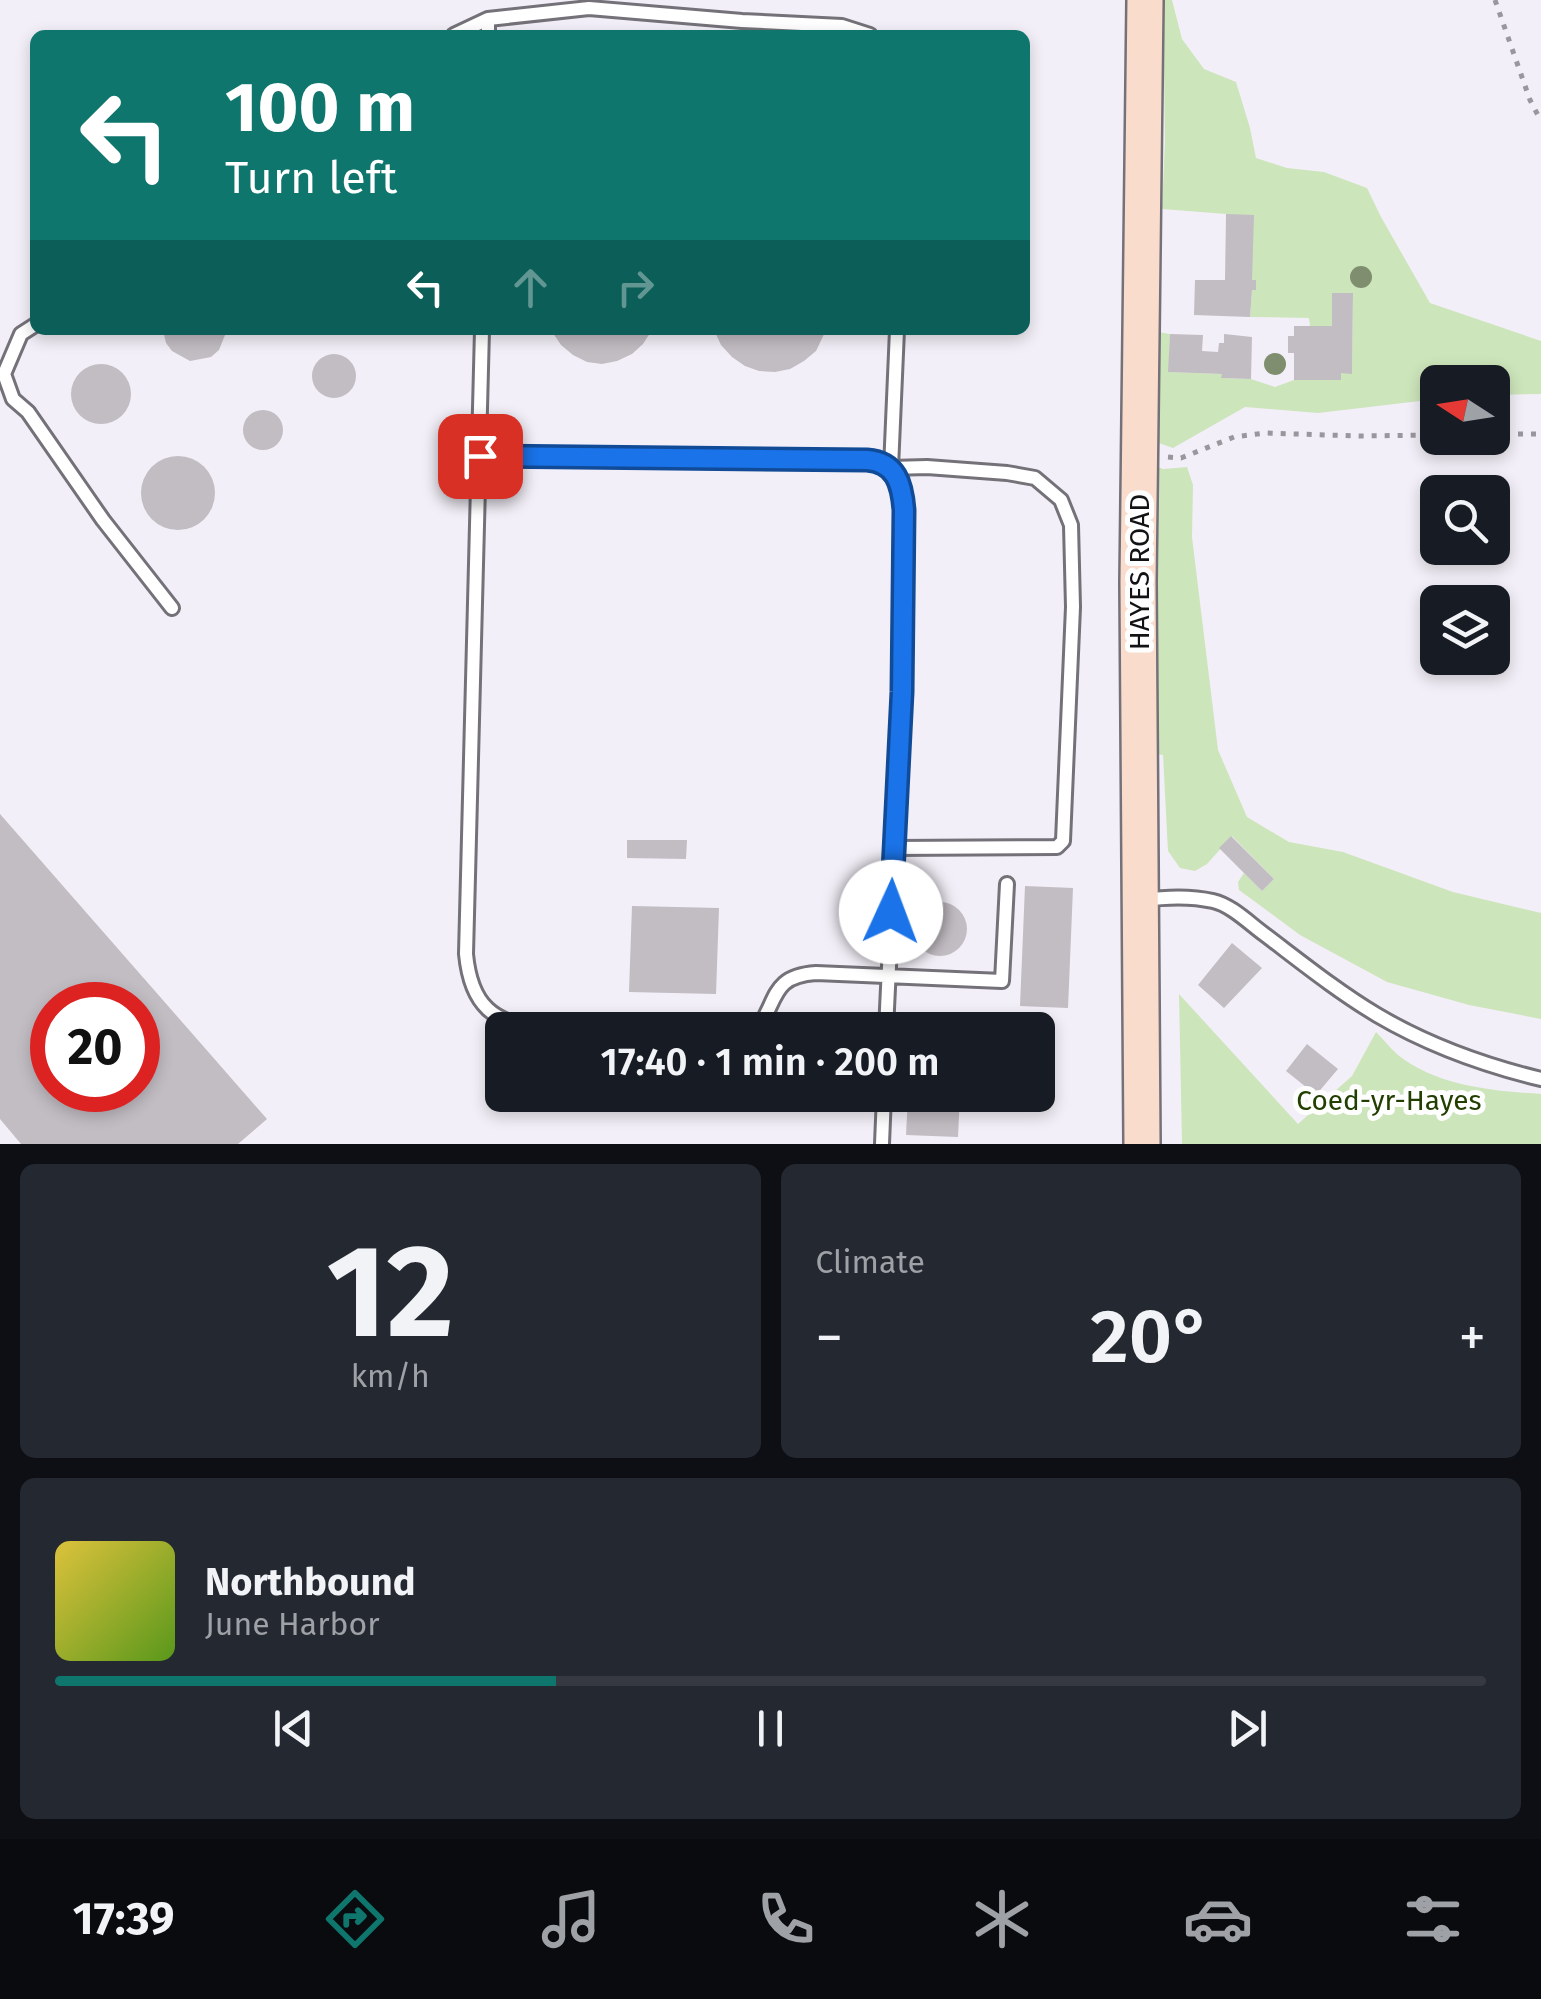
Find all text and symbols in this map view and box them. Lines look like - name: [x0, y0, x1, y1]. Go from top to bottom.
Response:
- text: 100 m: [225, 66, 415, 150]
- icon: left: [60, 70, 190, 200]
- text: Turn left: [225, 151, 397, 205]
- icon: left: [398, 260, 453, 315]
- icon: ahead: [503, 260, 558, 315]
- icon: right: [608, 260, 663, 315]
- north arrow: [1420, 365, 1510, 455]
- map controls: [1420, 365, 1510, 675]
- pin: [438, 414, 523, 499]
- icon: arrive: [453, 429, 508, 484]
- button: search: [1420, 475, 1510, 565]
- street label: HAYES ROAD: [1123, 494, 1156, 650]
- button: layers: [1420, 585, 1510, 675]
- position arrow: [839, 860, 943, 964]
- speed limit sign: 20: [30, 982, 160, 1112]
- text: 17:40 · 1 min · 200 m: [601, 1039, 939, 1085]
- park label: Coed-yr-Hayes: [1296, 1084, 1482, 1117]
- text: 12: [326, 1214, 454, 1370]
- text: Climate: [816, 1243, 925, 1281]
- text: 20°: [1090, 1292, 1211, 1382]
- text: −: [816, 1305, 843, 1371]
- text: +: [1459, 1305, 1486, 1371]
- text: km/h: [351, 1357, 430, 1395]
- text: Northbound: [205, 1559, 416, 1605]
- text: June Harbor: [205, 1605, 380, 1643]
- icon: previous: [266, 1701, 321, 1756]
- icon: pause: [743, 1701, 798, 1756]
- icon: next: [1220, 1701, 1275, 1756]
- icon: directions: [320, 1884, 390, 1954]
- icon: music: [536, 1884, 606, 1954]
- icon: phone: [751, 1884, 821, 1954]
- icon: climate: [967, 1884, 1037, 1954]
- icon: car: [1183, 1884, 1253, 1954]
- icon: filters: [1398, 1884, 1468, 1954]
- text: 17:39: [73, 1892, 174, 1946]

